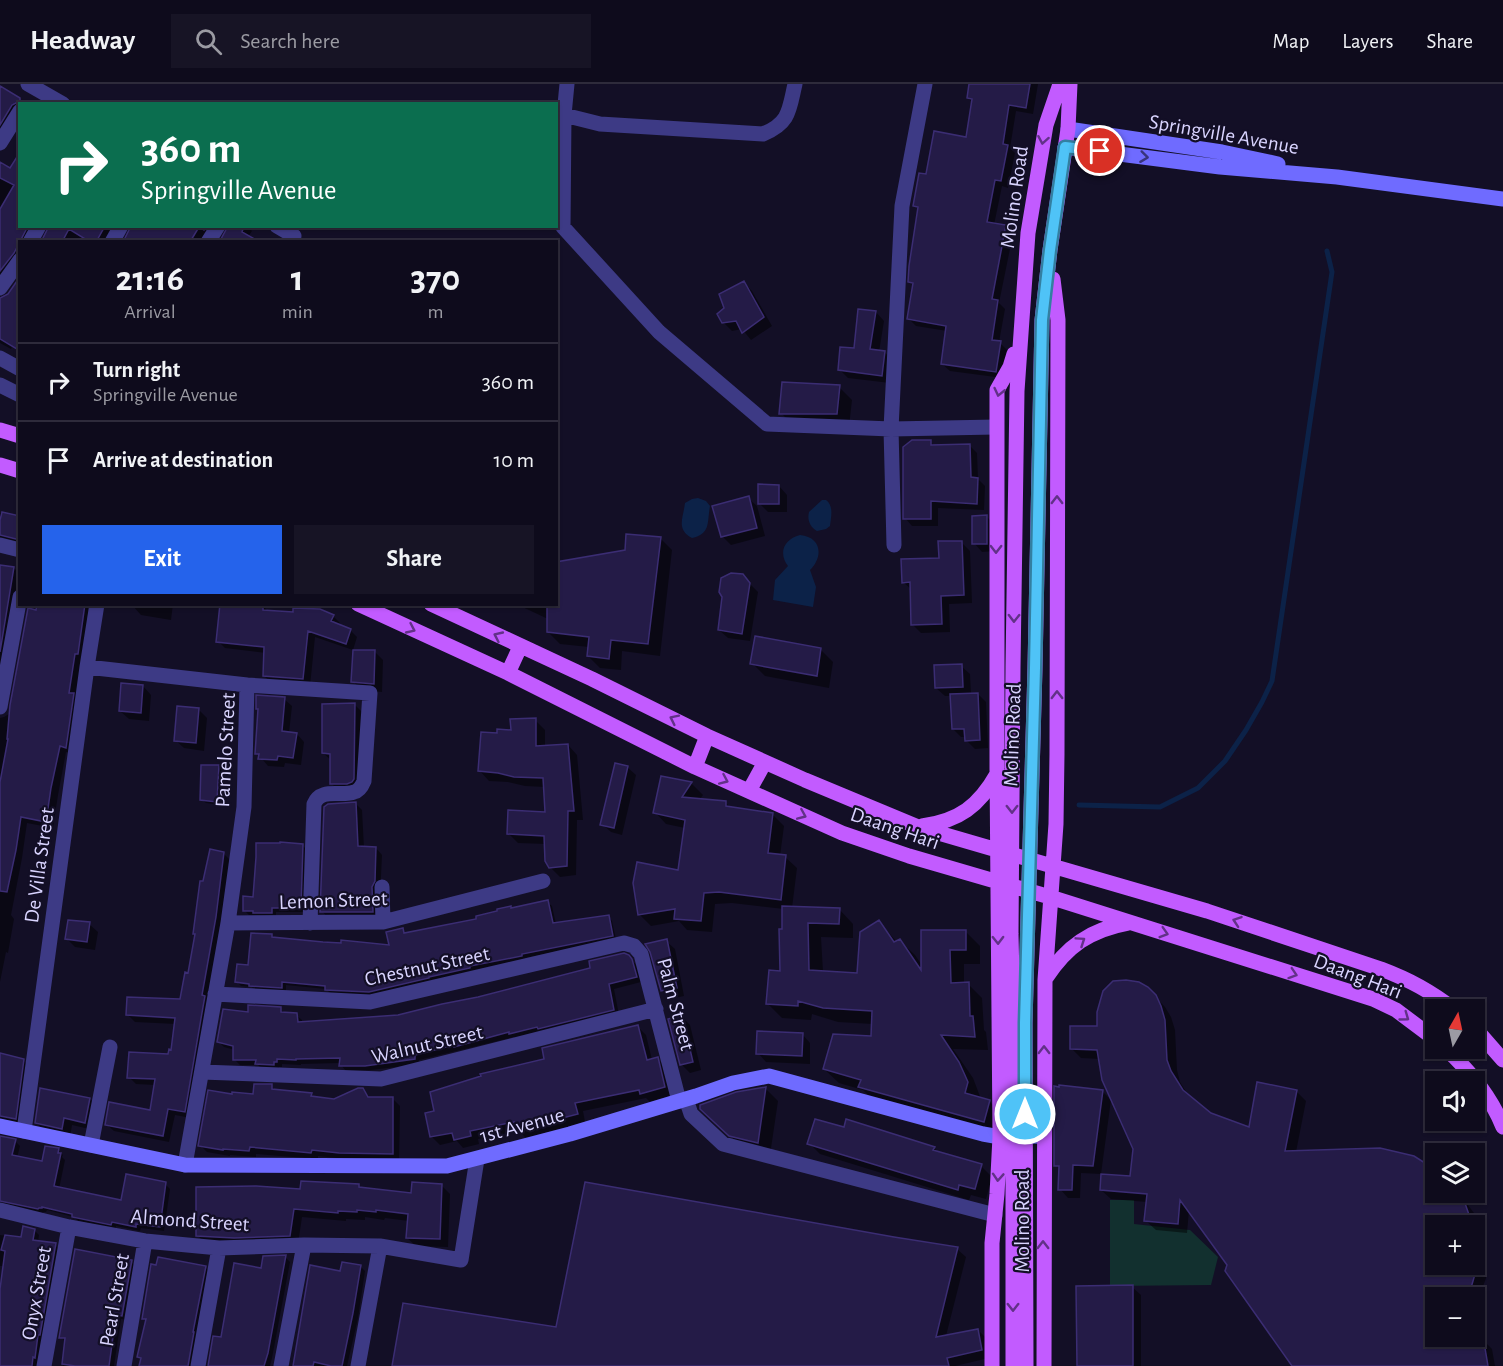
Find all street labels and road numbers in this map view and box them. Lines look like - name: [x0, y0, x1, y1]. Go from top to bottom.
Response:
- street label: Springville Avenue: [1147, 111, 1301, 158]
- street label: Molino Road: [997, 144, 1032, 250]
- street label: Molino Road: [1000, 683, 1025, 787]
- street label: Pamelo Street: [212, 692, 239, 808]
- street label: Daang Hari: [848, 803, 942, 853]
- street label: De Villa Street: [21, 806, 58, 924]
- street label: Lemon Street: [278, 888, 388, 913]
- street label: Chestnut Street: [363, 943, 492, 990]
- street label: Daang Hari: [1311, 950, 1405, 1003]
- street label: Palm Street: [653, 956, 698, 1053]
- street label: Walnut Street: [369, 1021, 485, 1068]
- street label: 1st Avenue: [478, 1104, 567, 1147]
- street label: Molino Road: [1012, 1169, 1033, 1273]
- street label: Almond Street: [130, 1206, 250, 1235]
- street label: Onyx Street: [18, 1244, 55, 1342]
- street label: Pearl Street: [96, 1252, 133, 1348]

